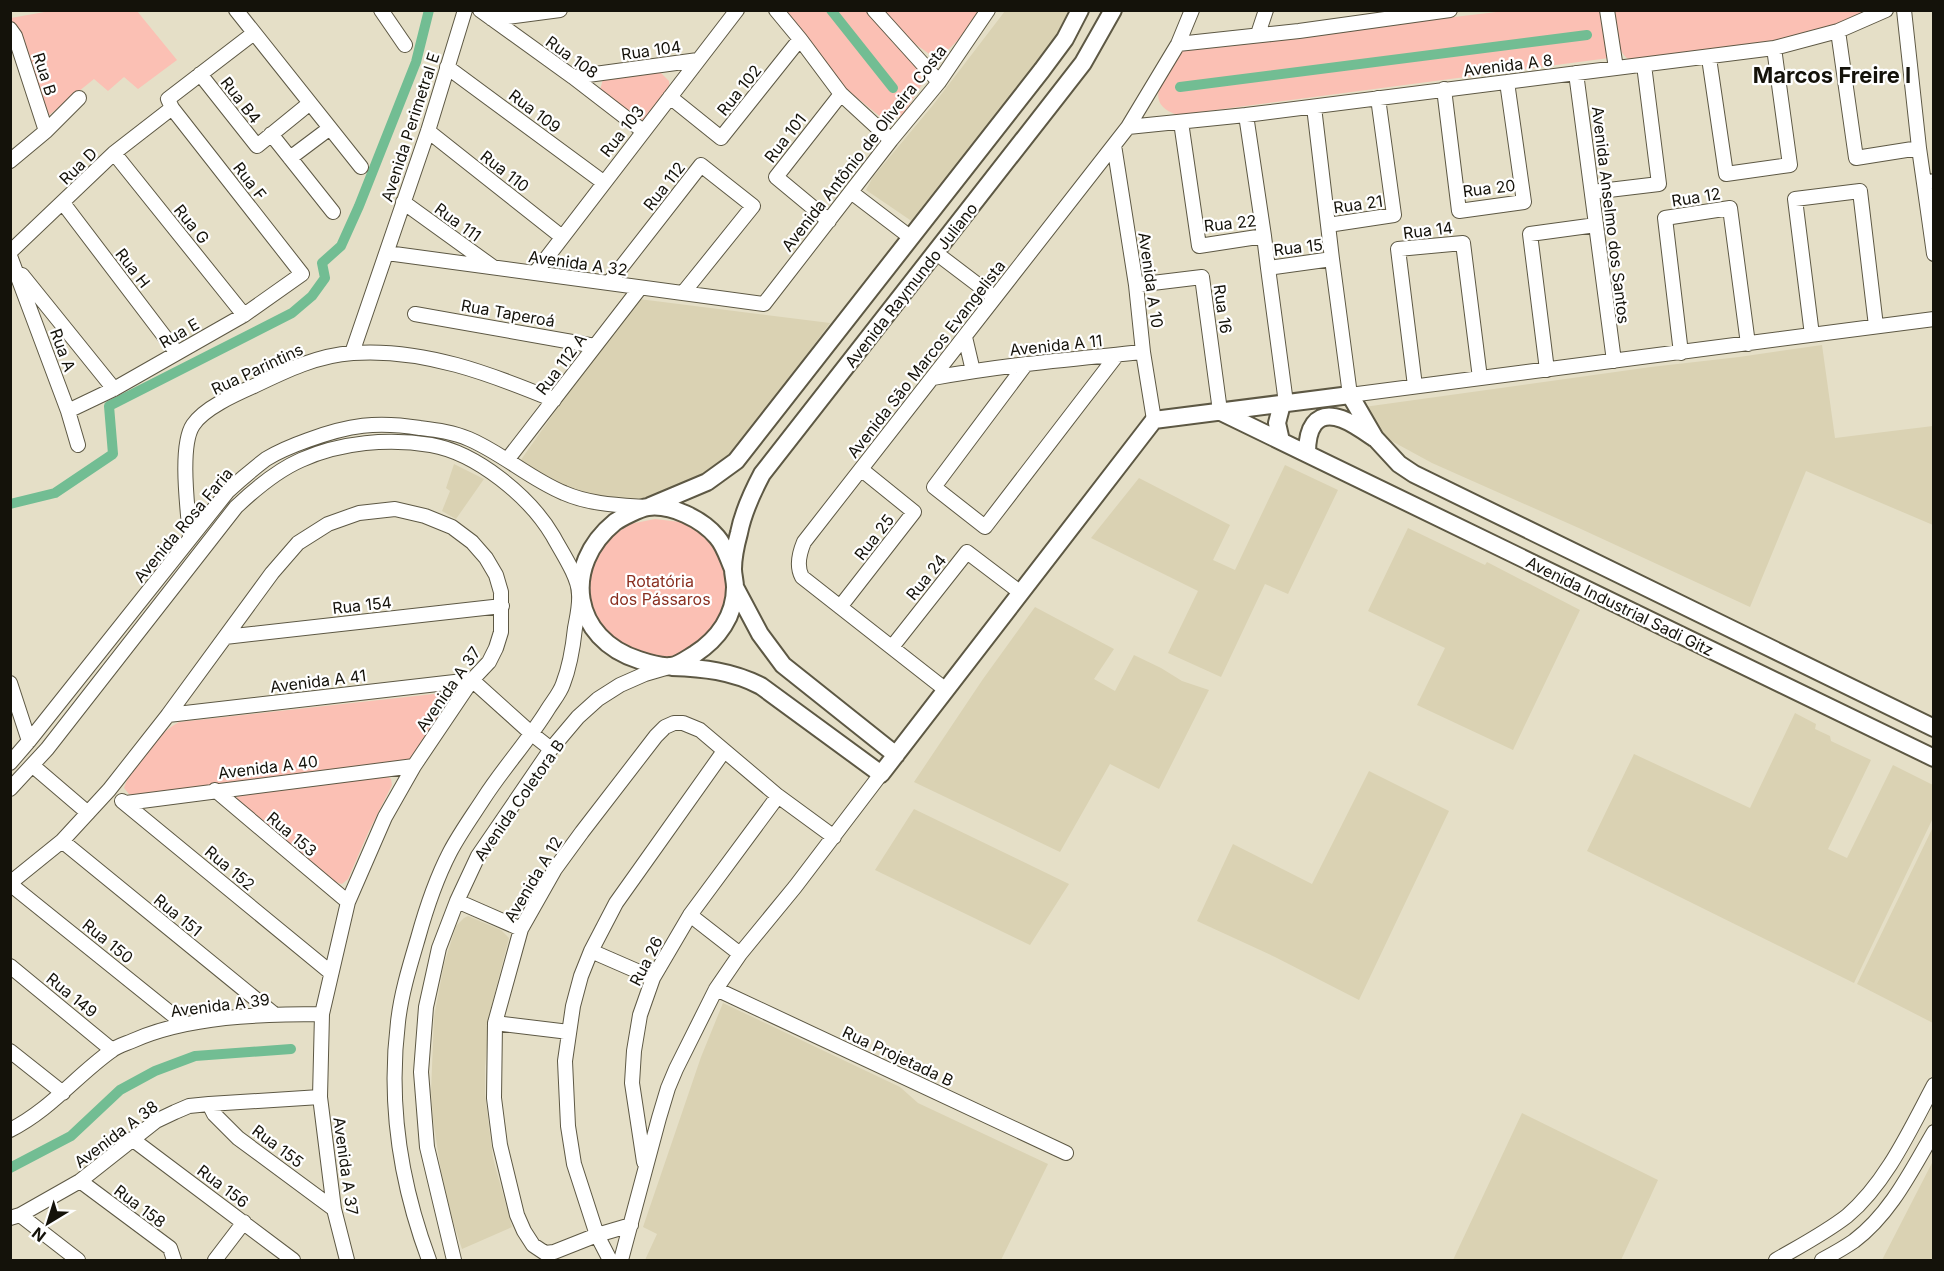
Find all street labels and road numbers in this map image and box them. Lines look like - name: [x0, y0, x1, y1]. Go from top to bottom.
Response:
- street label: Rua 108: [542, 31, 602, 83]
- street label: Rua 104: [620, 36, 682, 64]
- street label: Avenida Antônio de Oliveira Costa: [777, 41, 951, 255]
- street label: Rua B: [29, 50, 61, 98]
- street label: Avenida Perimetral E: [376, 50, 444, 204]
- street label: Avenida A 8: [1462, 50, 1554, 80]
- street label: Rua 102: [712, 61, 766, 119]
- street label: Rua B4: [216, 73, 266, 127]
- street label: Rua 109: [505, 85, 565, 137]
- street label: Rua 103: [596, 101, 648, 161]
- street label: Avenida Anselmo dos Santos: [1588, 105, 1634, 325]
- street label: Rua 101: [760, 110, 810, 166]
- street label: Rua D: [55, 143, 101, 189]
- street label: Rua 110: [477, 146, 533, 196]
- street label: Rua F: [229, 158, 271, 204]
- street label: Rua 112: [639, 158, 689, 214]
- street label: Rua 20: [1461, 175, 1517, 201]
- street label: Rua 12: [1670, 183, 1722, 211]
- street label: Rua 21: [1332, 191, 1384, 217]
- street label: Rua 111: [431, 198, 485, 246]
- street label: Avenida Raymundo Juliano: [840, 199, 982, 371]
- street label: Rua G: [170, 200, 214, 248]
- street label: Rua 22: [1203, 210, 1257, 236]
- street label: Rua 14: [1402, 217, 1454, 243]
- street label: Avenida A 10: [1134, 231, 1168, 329]
- street label: Rua 15: [1272, 234, 1324, 260]
- street label: Rua H: [111, 244, 155, 292]
- street label: Avenida A 32: [527, 246, 629, 280]
- street label: Avenida São Marcos Evangelista: [843, 256, 1009, 462]
- street label: Rua 16: [1210, 283, 1236, 335]
- street label: Rua Taperoá: [459, 295, 557, 331]
- street label: Rua E: [155, 314, 203, 352]
- street label: Rua A: [46, 326, 80, 374]
- street label: Rua 112 A: [531, 329, 591, 399]
- street label: Avenida A 11: [1009, 330, 1103, 360]
- street label: Rua Parintins: [208, 339, 306, 399]
- street label: Avenida Rosa Faria: [129, 464, 237, 586]
- street label: Rua 25: [850, 510, 898, 564]
- street label: Rua 24: [902, 550, 950, 604]
- street label: Avenida Industrial Sadi Gitz: [1523, 552, 1717, 660]
- street label: Rua 154: [331, 592, 393, 618]
- street label: Avenida A 37: [411, 643, 485, 735]
- street label: Avenida A 41: [269, 665, 367, 697]
- street label: Avenida Coletora B: [470, 735, 568, 865]
- street label: Avenida A 40: [217, 751, 319, 783]
- street label: Rua 153: [263, 807, 321, 861]
- street label: Avenida A 12: [500, 833, 566, 925]
- street label: Rua 152: [201, 841, 259, 895]
- street label: Rua 151: [150, 890, 206, 940]
- street label: Rua 150: [79, 914, 137, 968]
- street label: Rua 26: [625, 933, 667, 989]
- street label: Rua 149: [42, 968, 102, 1022]
- street label: Avenida A 39: [169, 989, 271, 1021]
- street label: Rua Projetada B: [839, 1022, 957, 1090]
- street label: Avenida A 38: [70, 1096, 162, 1172]
- street label: Avenida A 37: [329, 1116, 363, 1216]
- street label: Rua 155: [248, 1120, 308, 1172]
- street label: Rua 156: [193, 1160, 253, 1212]
- street label: Rua 158: [110, 1180, 170, 1232]

